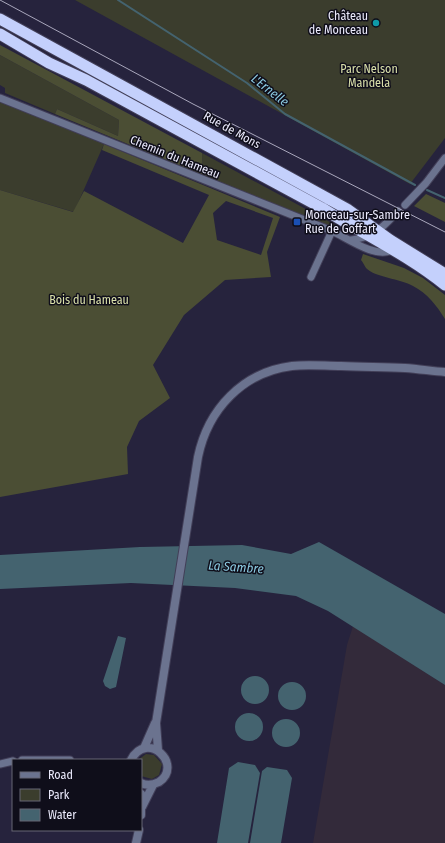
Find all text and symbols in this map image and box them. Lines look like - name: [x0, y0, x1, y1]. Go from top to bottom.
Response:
- place label: Château de Monceau: [309, 9, 368, 37]
- marker: Château de Monceau: [371, 18, 381, 28]
- park label: Parc Nelson Mandela: [340, 62, 398, 90]
- water label: L'Ernelle: [248, 71, 292, 109]
- street label: Rue de Mons: [201, 109, 263, 151]
- street label: Chemin du Hameau: [128, 133, 222, 181]
- place label: Monceau-sur-Sambre Rue de Goffart: [305, 208, 410, 236]
- marker: Monceau-sur-Sambre Rue de Goffart: [292, 217, 302, 227]
- park label: Bois du Hameau: [49, 293, 129, 307]
- water label: La Sambre: [208, 558, 264, 576]
- legend: [12, 759, 142, 831]
- text: Road: [48, 768, 73, 782]
- text: Park: [48, 788, 70, 802]
- text: Water: [48, 808, 77, 822]

